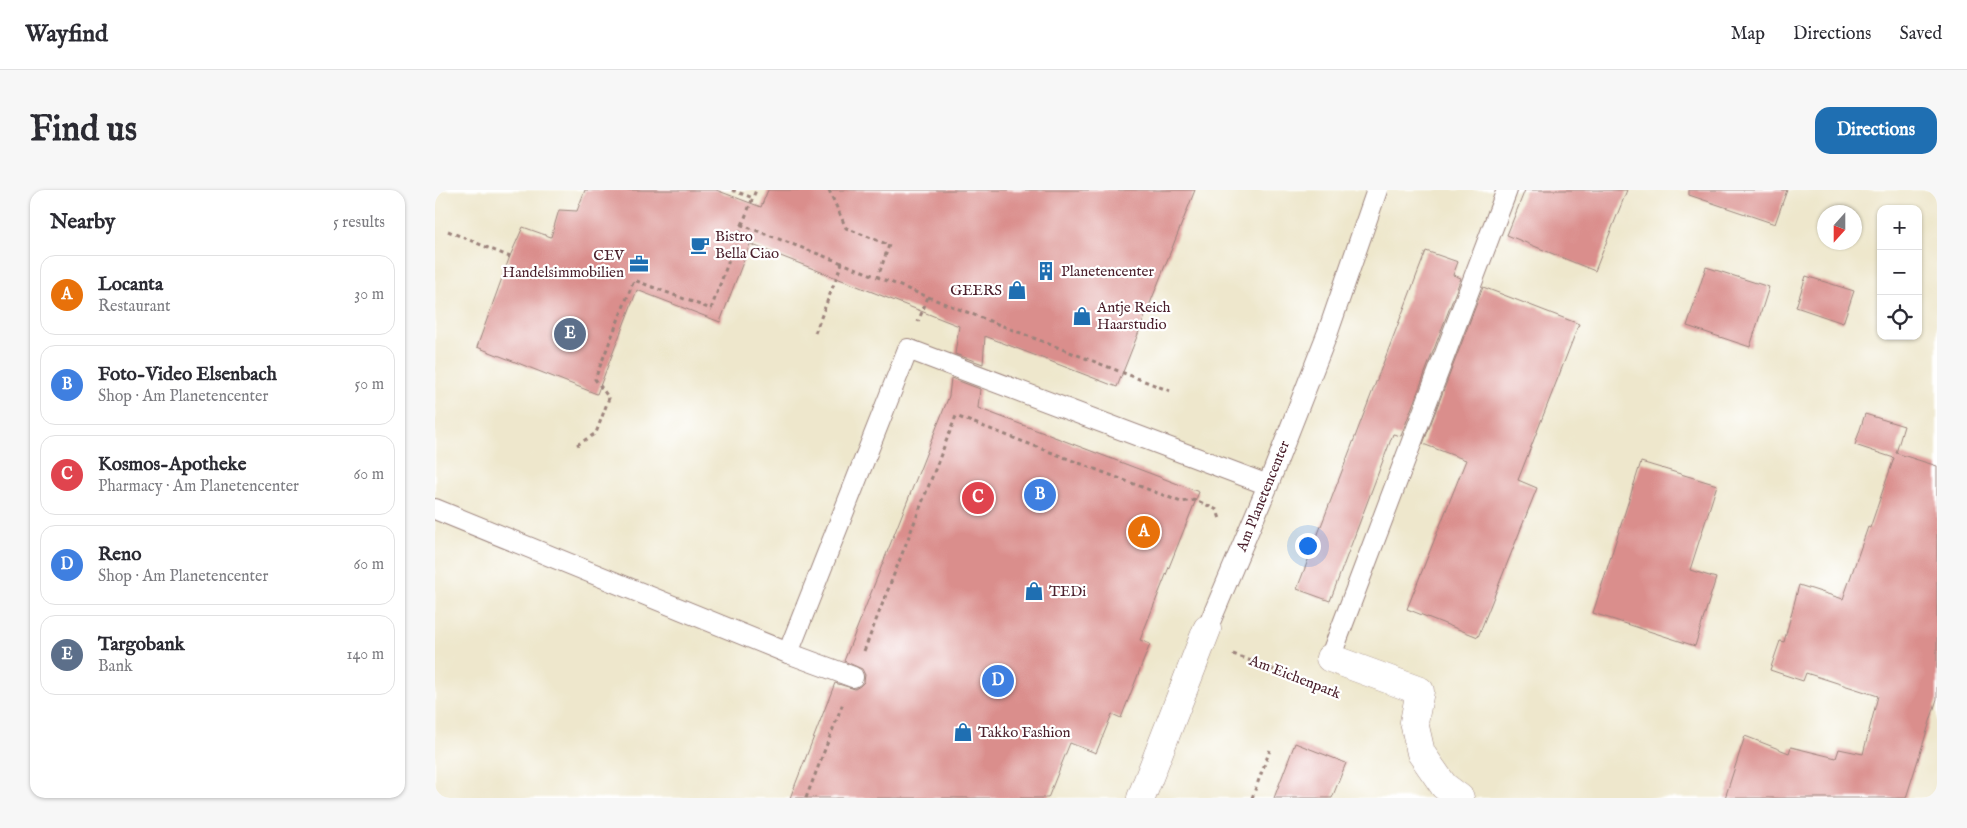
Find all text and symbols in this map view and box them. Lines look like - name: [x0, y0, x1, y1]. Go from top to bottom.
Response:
- text: Wayfind: [25, 19, 108, 50]
- text: Map: [1731, 23, 1765, 46]
- text: Directions: [1793, 23, 1871, 46]
- text: Saved: [1899, 23, 1942, 46]
- button: Directions: [1815, 107, 1937, 154]
- text: Find us: [30, 108, 137, 153]
- north arrow: [1817, 205, 1862, 250]
- map controls: [1877, 205, 1922, 340]
- button: +: [1877, 205, 1922, 250]
- text: Nearby: [50, 209, 115, 236]
- text: 5 results: [333, 213, 385, 233]
- place label: Bistro Bella Ciao: [715, 227, 779, 263]
- cafe icon: Bistro Bella Ciao: [689, 234, 711, 256]
- place label: CEV Handelsimmobilien: [502, 246, 625, 282]
- button: −: [1877, 250, 1922, 295]
- office icon: CEV Handelsimmobilien: [628, 253, 650, 275]
- building icon: Planetencenter: [1035, 260, 1057, 282]
- place label: Planetencenter: [1061, 262, 1154, 281]
- text: Locanta: [98, 273, 163, 297]
- shop icon: GEERS: [1006, 279, 1028, 301]
- place label: GEERS: [950, 281, 1002, 300]
- text: A: [62, 285, 72, 305]
- text: 30 m: [354, 285, 384, 305]
- button: locate: [1877, 295, 1922, 340]
- text: Restaurant: [98, 297, 171, 317]
- place label: Antje Reich Haarstudio: [1096, 298, 1171, 334]
- shop icon: Antje Reich Haarstudio: [1071, 305, 1093, 327]
- pin: E: [554, 315, 586, 353]
- text: Foto-Video Elsenbach: [98, 363, 277, 387]
- text: B: [62, 375, 72, 395]
- text: 50 m: [355, 375, 384, 395]
- text: Shop · Am Planetencenter: [98, 387, 268, 407]
- street label: Am Planetencenter: [1232, 437, 1294, 555]
- text: Kosmos-Apotheke: [98, 453, 246, 477]
- text: C: [61, 465, 73, 485]
- text: 60 m: [354, 465, 384, 485]
- pin: B: [1024, 476, 1056, 514]
- text: Pharmacy · Am Planetencenter: [98, 477, 299, 497]
- pin: C: [962, 479, 994, 517]
- pin: A: [1128, 513, 1160, 551]
- your location: [1295, 533, 1321, 559]
- text: Reno: [98, 543, 141, 567]
- text: D: [61, 555, 73, 575]
- text: 60 m: [354, 555, 384, 575]
- text: Shop · Am Planetencenter: [98, 567, 268, 587]
- shop icon: TEDi: [1023, 580, 1045, 602]
- place label: TEDi: [1049, 582, 1086, 601]
- text: Targobank: [98, 633, 185, 657]
- text: E: [61, 645, 73, 665]
- text: 140 m: [346, 645, 384, 665]
- street label: Am Eichenpark: [1246, 650, 1344, 704]
- text: Bank: [98, 657, 133, 677]
- pin: D: [982, 662, 1014, 700]
- shop icon: Takko Fashion: [952, 721, 974, 743]
- place label: Takko Fashion: [978, 723, 1071, 742]

